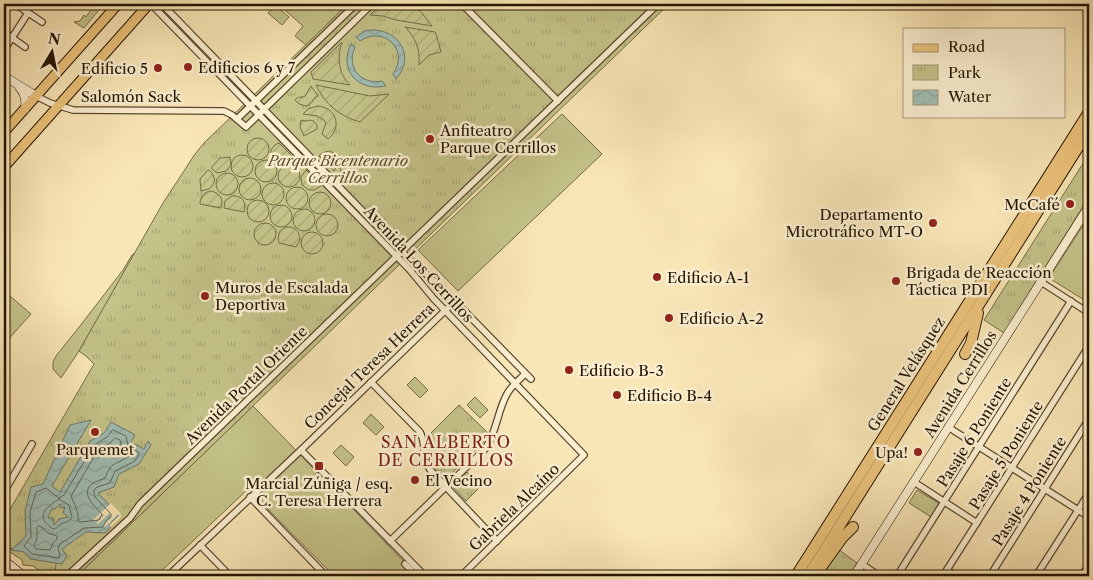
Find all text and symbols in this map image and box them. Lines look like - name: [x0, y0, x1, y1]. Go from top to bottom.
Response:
- north arrow: [28, 28, 78, 78]
- legend: [903, 28, 1066, 118]
- text: N: [47, 29, 62, 49]
- text: Road: [948, 37, 985, 56]
- place label: Edificios 6 y 7: [198, 58, 296, 77]
- place label: Edificio 5: [81, 59, 148, 78]
- marker: Edificios 6 y 7: [182, 61, 194, 73]
- marker: Edificio 5: [152, 62, 164, 74]
- text: Park: [948, 63, 982, 82]
- street label: Salomón Sack: [81, 87, 183, 106]
- text: Water: [947, 87, 992, 106]
- place label: Anfiteatro Parque Cerrillos: [439, 121, 556, 157]
- marker: Anfiteatro Parque Cerrillos: [424, 133, 436, 145]
- park label: Parque Bicentenario Cerrillos: [267, 151, 408, 187]
- place label: McCafé: [1004, 195, 1060, 214]
- marker: McCafé: [1064, 198, 1076, 210]
- street label: Avenida Los Cerrillos: [359, 201, 478, 326]
- place label: Departamento Microtráfico MT-O: [785, 205, 923, 241]
- marker: Departamento Microtráfico MT-O: [927, 217, 939, 229]
- place label: Brigada de Reacción Táctica PDI: [906, 263, 1052, 299]
- place label: Edificio A-1: [667, 268, 750, 287]
- marker: Edificio A-1: [651, 271, 663, 283]
- marker: Brigada de Reacción Táctica PDI: [890, 275, 902, 287]
- place label: Muros de Escalada Deportiva: [215, 278, 349, 314]
- marker: Muros de Escalada Deportiva: [199, 290, 211, 302]
- street label: Concejal Teresa Herrera: [300, 299, 438, 433]
- place label: Edificio A-2: [679, 309, 764, 328]
- marker: Edificio A-2: [663, 312, 675, 324]
- street label: General Velásquez: [863, 313, 949, 435]
- street label: Avenida Portal Oriente: [180, 322, 311, 449]
- street label: Avenida Cerrillos: [919, 327, 1001, 442]
- place label: Edificio B-3: [579, 361, 664, 380]
- marker: Edificio B-3: [563, 364, 575, 376]
- street label: Pasaje 6 Poniente: [933, 374, 1015, 490]
- place label: Edificio B-4: [627, 386, 712, 405]
- marker: Edificio B-4: [611, 389, 623, 401]
- street label: Pasaje 5 Poniente: [965, 397, 1047, 513]
- marker: Parquemet: [89, 426, 101, 438]
- district label: SAN ALBERTO DE CERRILLOS: [378, 432, 514, 470]
- street label: Pasaje 4 Poniente: [988, 433, 1070, 549]
- place label: Parquemet: [56, 440, 135, 459]
- place label: Upa!: [875, 443, 908, 462]
- marker: Upa!: [912, 446, 924, 458]
- street label: Gabriela Alcaíno: [465, 459, 563, 555]
- marker: Marcial Zúñiga / esq. C. Teresa Herrera: [313, 460, 325, 472]
- place label: El Vecino: [425, 471, 492, 490]
- place label: Marcial Zúñiga / esq. C. Teresa Herrera: [245, 474, 393, 510]
- marker: El Vecino: [409, 474, 421, 486]

